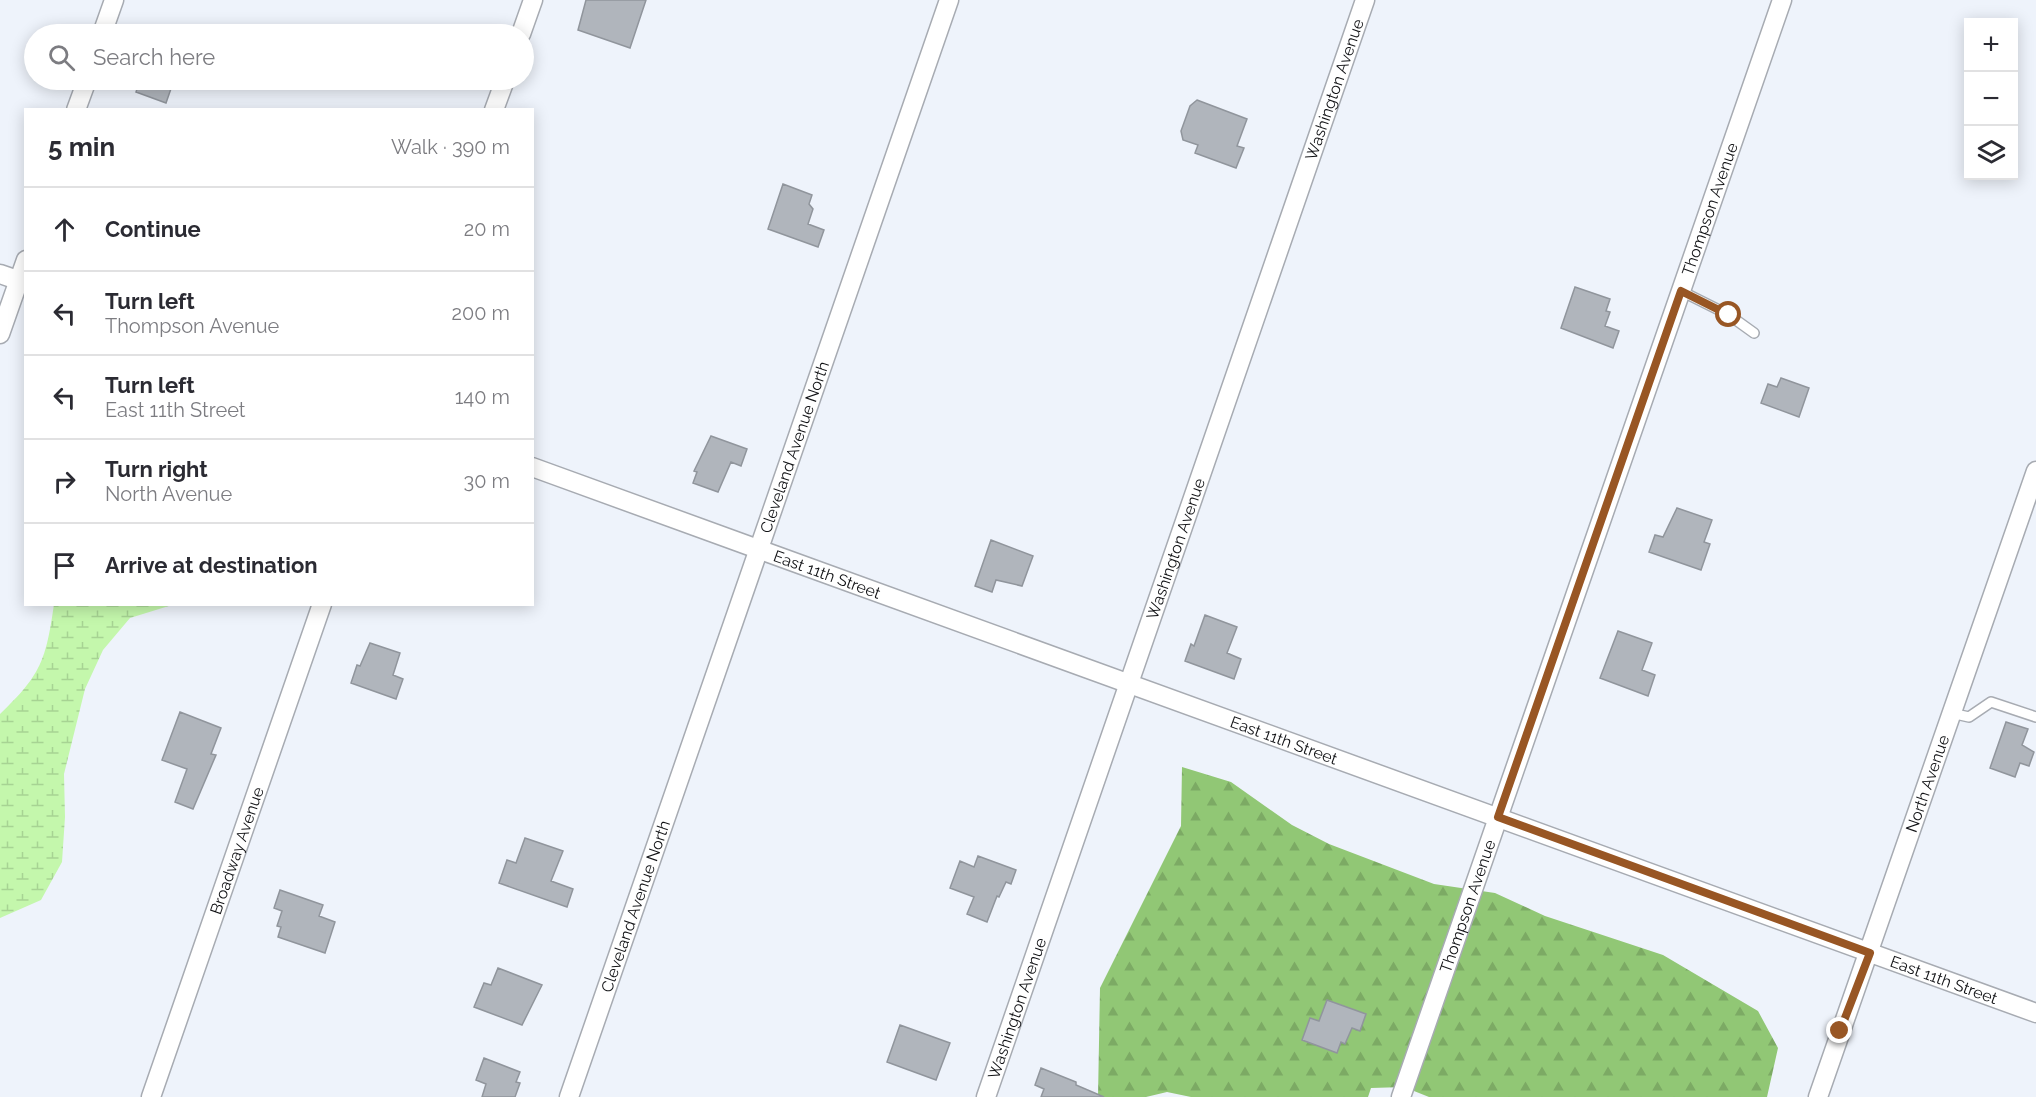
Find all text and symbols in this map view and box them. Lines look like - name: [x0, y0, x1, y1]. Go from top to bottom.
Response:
- street label: Washington Avenue: [1301, 16, 1367, 163]
- map controls: [1964, 18, 2018, 180]
- button: +: [1964, 18, 2018, 72]
- search box: [24, 24, 534, 90]
- icon: search: [45, 41, 78, 74]
- text: Search here: [93, 44, 215, 70]
- button: −: [1964, 72, 2018, 126]
- button: layers: [1964, 126, 2018, 180]
- text: 5 min: [48, 132, 115, 162]
- text: Walk · 390 m: [391, 135, 510, 159]
- street label: Thompson Avenue: [1678, 140, 1741, 278]
- icon: ahead: [48, 213, 81, 246]
- text: Continue: [105, 216, 201, 242]
- text: 20 m: [464, 217, 510, 241]
- text: Turn left: [105, 288, 195, 314]
- icon: left: [48, 297, 81, 330]
- text: 200 m: [452, 301, 510, 325]
- route start: [1715, 301, 1741, 327]
- text: Thompson Avenue: [105, 314, 279, 338]
- street label: Cleveland Avenue North: [756, 359, 833, 535]
- text: Turn left: [105, 372, 195, 398]
- icon: left: [48, 381, 81, 414]
- text: 140 m: [455, 385, 510, 409]
- text: East 11th Street: [105, 398, 246, 422]
- text: Turn right: [105, 456, 208, 482]
- icon: right: [48, 465, 81, 498]
- text: 30 m: [464, 469, 510, 493]
- street label: Washington Avenue: [1142, 476, 1209, 622]
- text: North Avenue: [105, 482, 232, 506]
- street label: East 11th Street: [771, 546, 884, 603]
- icon: arrive: [48, 549, 81, 582]
- text: Arrive at destination: [105, 552, 318, 578]
- street label: East 11th Street: [1228, 712, 1341, 768]
- street label: North Avenue: [1901, 732, 1953, 835]
- street label: Broadway Avenue: [206, 784, 267, 917]
- street label: Cleveland Avenue North: [597, 818, 674, 995]
- street label: Thompson Avenue: [1435, 837, 1499, 975]
- street label: Washington Avenue: [984, 935, 1050, 1081]
- street label: East 11th Street: [1888, 951, 2001, 1008]
- route end: [1826, 1017, 1852, 1043]

